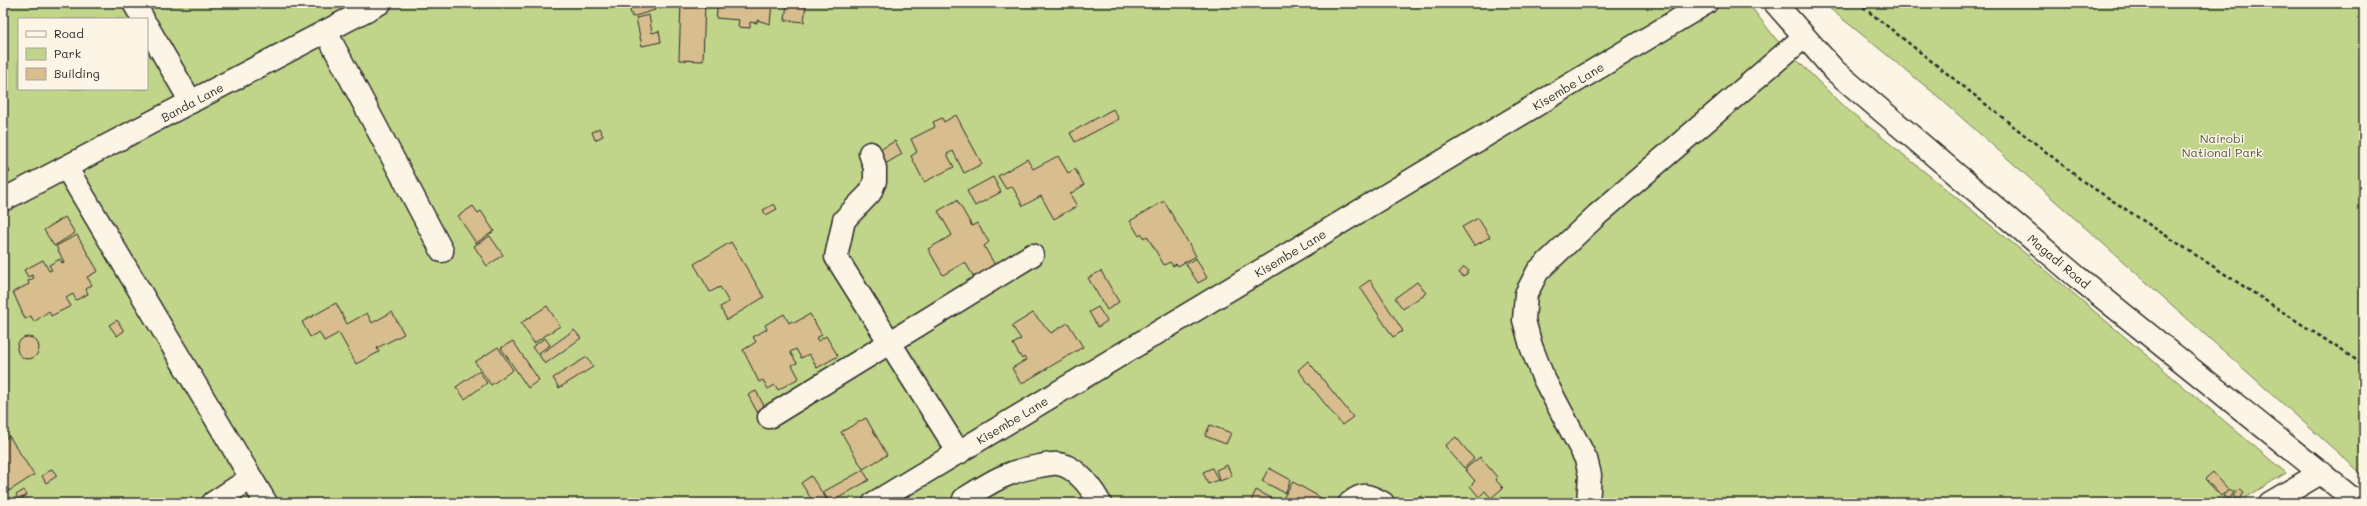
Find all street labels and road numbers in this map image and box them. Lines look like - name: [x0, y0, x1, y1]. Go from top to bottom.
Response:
- street label: Kisembe Lane: [1529, 58, 1607, 114]
- street label: Banda Lane: [158, 79, 226, 125]
- street label: Kisembe Lane: [1251, 225, 1329, 281]
- street label: Magadi Road: [2025, 230, 2094, 292]
- street label: Kisembe Lane: [973, 392, 1051, 448]

